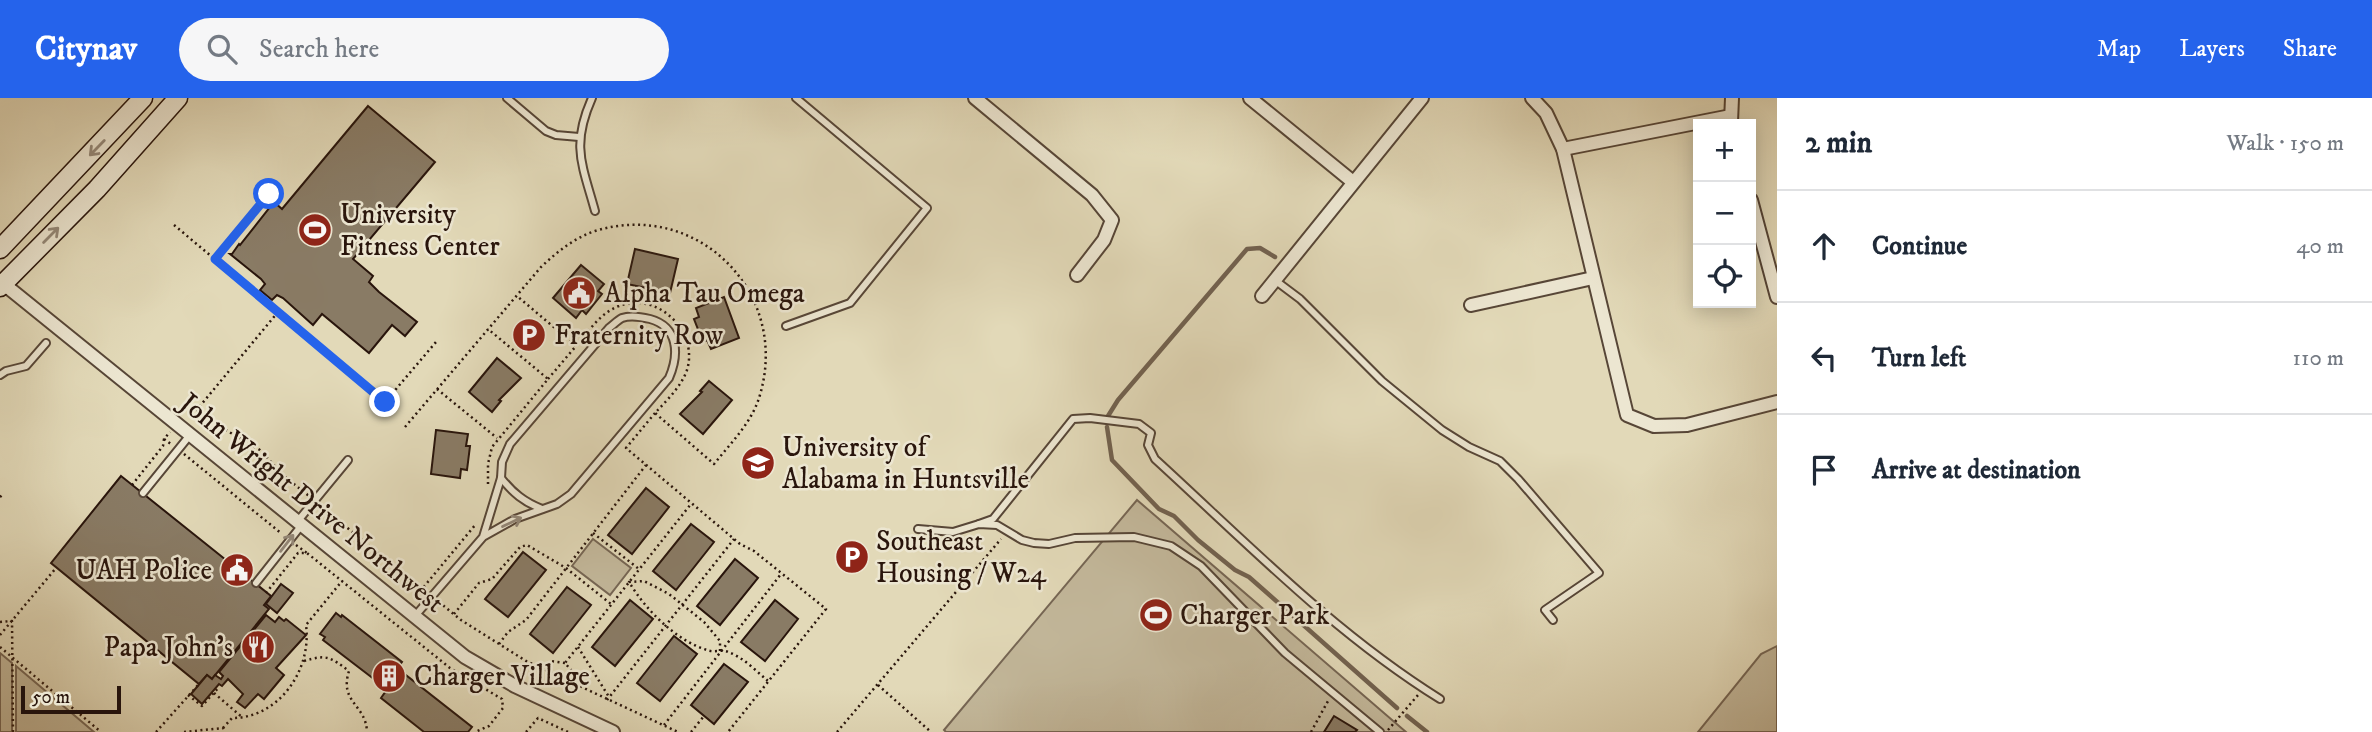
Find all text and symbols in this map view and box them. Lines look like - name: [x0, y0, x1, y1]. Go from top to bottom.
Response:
- search box: [179, 18, 669, 81]
- text: Citynav: [35, 29, 137, 70]
- icon: search: [203, 30, 241, 68]
- text: Search here: [259, 33, 379, 66]
- text: Map: [2097, 34, 2141, 64]
- text: Layers: [2179, 34, 2245, 64]
- text: Share: [2283, 34, 2337, 64]
- map controls: [1693, 119, 1756, 308]
- button: +: [1693, 119, 1756, 182]
- text: 2 min: [1805, 125, 1872, 162]
- text: Walk · 150 m: [2227, 129, 2344, 158]
- one-way arrow: [89, 139, 106, 156]
- route start: [253, 178, 284, 209]
- button: −: [1693, 182, 1756, 245]
- place label: University Fitness Center: [340, 197, 500, 264]
- sports icon: University Fitness Center: [296, 211, 334, 249]
- one-way arrow: [43, 227, 60, 244]
- icon: ahead: [1805, 227, 1843, 265]
- text: Continue: [1872, 230, 1967, 263]
- text: 40 m: [2296, 232, 2344, 261]
- button: locate: [1693, 245, 1756, 308]
- public building icon: Alpha Tau Omega: [560, 274, 598, 312]
- place label: Alpha Tau Omega: [604, 276, 805, 311]
- parking icon: Fraternity Row: [510, 316, 548, 354]
- place label: Fraternity Row: [554, 318, 723, 353]
- icon: left: [1805, 339, 1843, 377]
- text: Turn left: [1872, 342, 1966, 375]
- text: 110 m: [2293, 344, 2344, 373]
- street label: John Wright Drive Northwest: [170, 384, 451, 621]
- route end: [369, 386, 400, 417]
- place label: University of Alabama in Huntsville: [782, 430, 1029, 497]
- school or university icon: University of Alabama in Huntsville: [739, 444, 777, 482]
- icon: arrive: [1805, 451, 1843, 489]
- text: Arrive at destination: [1872, 454, 2081, 487]
- one-way arrow: [501, 514, 522, 528]
- place label: Southeast Housing / W24: [876, 524, 1047, 591]
- one-way arrow: [279, 535, 295, 553]
- parking icon: Southeast Housing / W24: [833, 538, 871, 576]
- public building icon: UAH Police: [218, 551, 256, 589]
- place label: UAH Police: [75, 553, 212, 588]
- sports icon: Charger Park: [1137, 596, 1175, 634]
- place label: Charger Park: [1180, 598, 1330, 633]
- restaurant icon: Papa John's: [239, 628, 277, 666]
- place label: Papa John's: [104, 630, 233, 665]
- building icon: Charger Village: [370, 657, 408, 695]
- place label: Charger Village: [414, 659, 590, 694]
- scale bar: [21, 683, 121, 715]
- text: 50 m: [32, 686, 70, 709]

